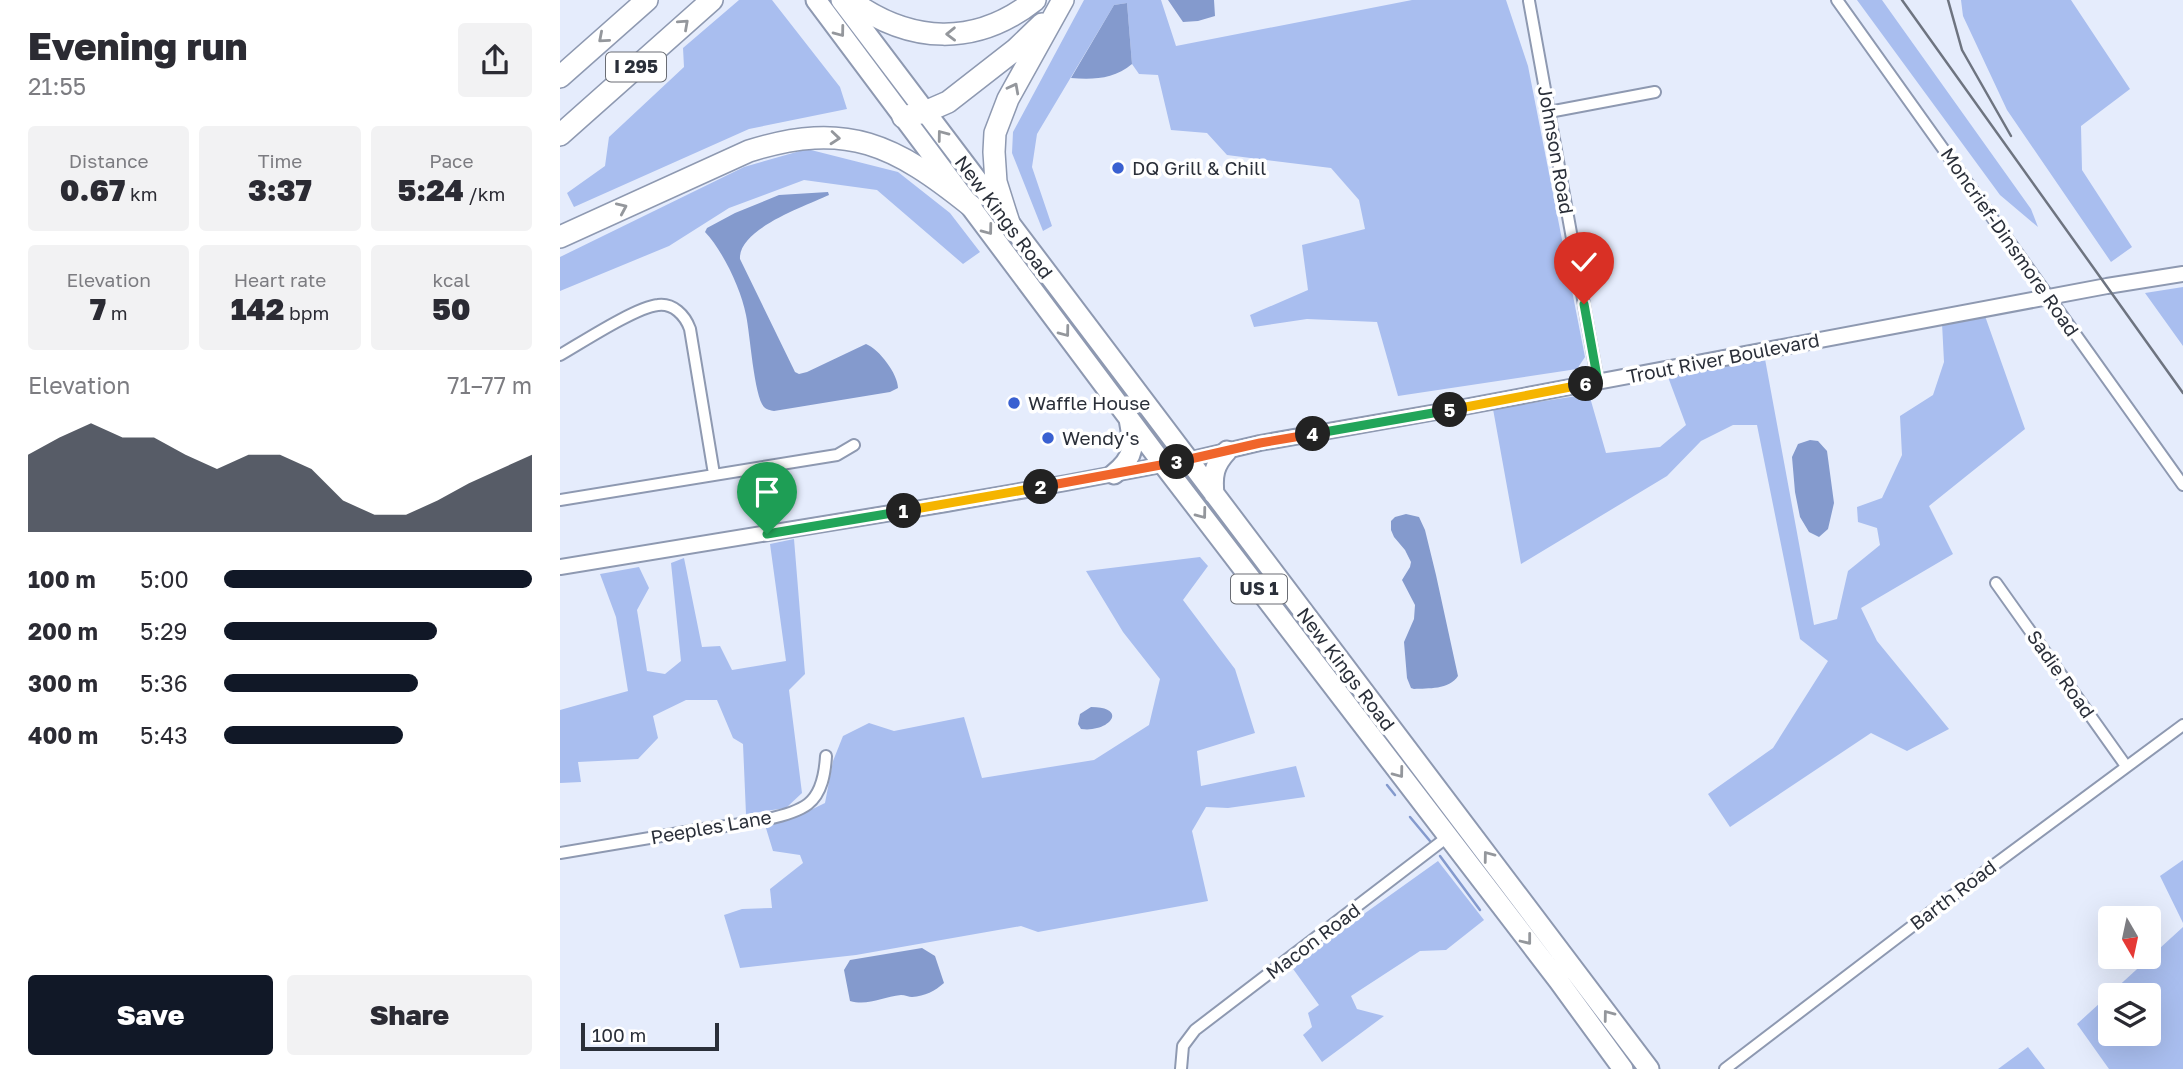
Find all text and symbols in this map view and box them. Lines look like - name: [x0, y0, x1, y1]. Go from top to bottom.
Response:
- one-way arrow: [676, 20, 689, 33]
- text: Evening run: [28, 23, 247, 68]
- button: share: [458, 23, 532, 97]
- one-way arrow: [832, 24, 845, 37]
- one-way arrow: [946, 26, 956, 42]
- one-way arrow: [599, 30, 612, 43]
- road number: I 295: [606, 52, 666, 82]
- text: 21:55: [28, 72, 86, 100]
- one-way arrow: [1006, 83, 1019, 95]
- street label: Johnson Road: [1534, 84, 1579, 216]
- one-way arrow: [830, 130, 841, 145]
- one-way arrow: [937, 130, 950, 142]
- street label: Moncrief-Dinsmore Road: [1936, 143, 2084, 340]
- text: Distance: [69, 149, 149, 172]
- text: Time: [258, 149, 302, 172]
- text: Pace: [429, 149, 474, 172]
- street label: New Kings Road: [951, 151, 1058, 283]
- place label: DQ Grill & Chill: [1132, 156, 1266, 179]
- marker: DQ Grill & Chill: [1110, 160, 1126, 176]
- text: 0.67: [60, 172, 125, 208]
- text: 3:37: [248, 172, 312, 208]
- text: 5:24: [397, 172, 464, 208]
- text: km: [125, 182, 158, 205]
- text: /km: [464, 182, 505, 205]
- one-way arrow: [615, 202, 627, 216]
- one-way arrow: [980, 222, 993, 235]
- pin: [1554, 232, 1614, 304]
- icon: check: [1565, 243, 1603, 281]
- text: Elevation: [66, 268, 151, 291]
- text: Heart rate: [234, 268, 326, 291]
- text: kcal: [433, 268, 470, 291]
- text: 7: [90, 291, 106, 327]
- text: 142: [231, 291, 284, 327]
- text: 50: [432, 291, 471, 327]
- text: m: [106, 301, 128, 324]
- text: bpm: [284, 301, 329, 324]
- one-way arrow: [1056, 324, 1069, 337]
- street label: Trout River Boulevard: [1625, 328, 1821, 387]
- pin: 6: [1569, 366, 1604, 402]
- text: Elevation: [28, 371, 130, 399]
- text: 71–77 m: [447, 371, 532, 399]
- text: 6: [1579, 372, 1592, 395]
- place label: Waffle House: [1028, 391, 1150, 414]
- pin: 5: [1432, 392, 1468, 428]
- marker: Waffle House: [1006, 395, 1022, 411]
- text: 5: [1444, 398, 1455, 421]
- pin: 4: [1296, 416, 1330, 452]
- text: 4: [1307, 422, 1318, 445]
- place label: Wendy's: [1062, 426, 1140, 449]
- marker: Wendy's: [1040, 430, 1056, 446]
- pin: 3: [1160, 444, 1194, 480]
- text: 3: [1171, 450, 1182, 473]
- pin: [737, 462, 797, 534]
- pin: 2: [1023, 470, 1058, 504]
- icon: arrive: [748, 473, 786, 511]
- text: 2: [1035, 475, 1046, 498]
- pin: 1: [886, 494, 922, 528]
- text: 1: [899, 499, 908, 522]
- one-way arrow: [1193, 506, 1206, 519]
- text: 100 m: [28, 565, 96, 593]
- text: 5:00: [140, 565, 189, 593]
- road number: US 1: [1231, 574, 1287, 604]
- street label: New Kings Road: [1293, 603, 1400, 735]
- text: 200 m: [28, 617, 98, 645]
- text: 5:29: [140, 617, 188, 645]
- street label: Sadie Road: [2023, 625, 2100, 722]
- text: 300 m: [28, 669, 98, 697]
- text: 5:36: [140, 669, 188, 697]
- text: 400 m: [28, 721, 98, 749]
- text: 5:43: [140, 721, 188, 749]
- one-way arrow: [1391, 765, 1404, 777]
- street label: Peeples Lane: [649, 805, 773, 848]
- one-way arrow: [1484, 852, 1496, 864]
- street label: Barth Road: [1905, 855, 2000, 934]
- street label: Macon Road: [1261, 898, 1364, 983]
- north arrow: [2098, 906, 2161, 970]
- map controls: [2098, 906, 2161, 1046]
- one-way arrow: [1518, 933, 1531, 945]
- button: Save: [28, 975, 273, 1055]
- button: Share: [287, 975, 532, 1055]
- button: layers: [2098, 983, 2161, 1046]
- one-way arrow: [1603, 1010, 1616, 1022]
- scale bar: [581, 1020, 719, 1052]
- text: 100 m: [592, 1023, 646, 1046]

